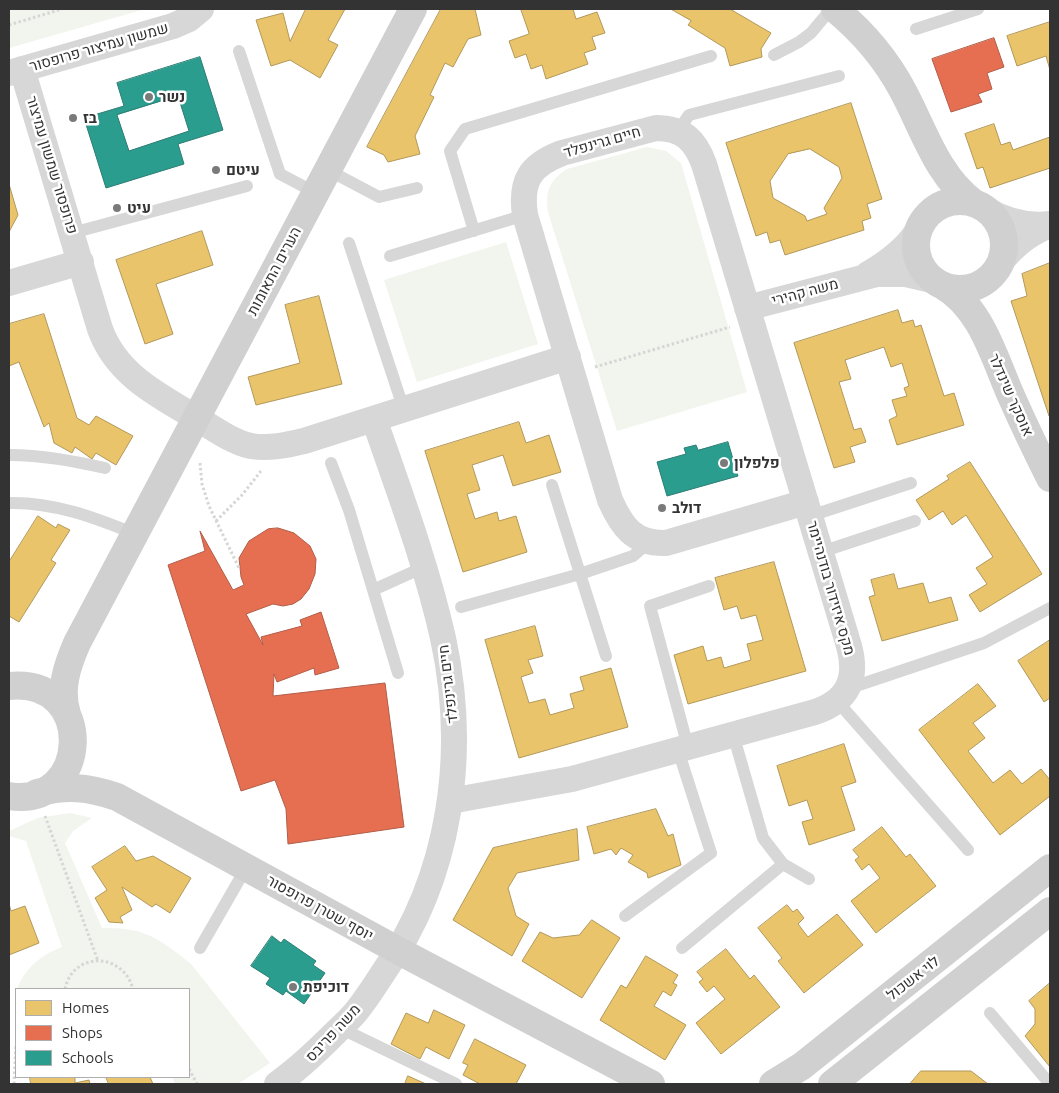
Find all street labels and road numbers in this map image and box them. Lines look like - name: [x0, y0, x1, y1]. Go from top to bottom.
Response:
- street label: שמשון עמיצור פרופסור: [28, 19, 170, 75]
- street label: פרופסור שמשון עמיצור: [22, 94, 82, 236]
- street label: חיים גרינפלד: [561, 122, 643, 162]
- street label: הערים התאומות: [243, 224, 305, 318]
- street label: משה קהירי: [770, 274, 840, 310]
- street label: אוסקר שינדלר: [985, 351, 1037, 439]
- street label: מקס איזידור בודנהיימר: [803, 519, 859, 657]
- street label: חיים גרינפלד: [434, 644, 462, 724]
- street label: יוסף שטרן פרופסור: [264, 871, 376, 945]
- street label: לוי אשכול: [883, 952, 943, 1004]
- street label: משה פריבס: [302, 1000, 364, 1066]

